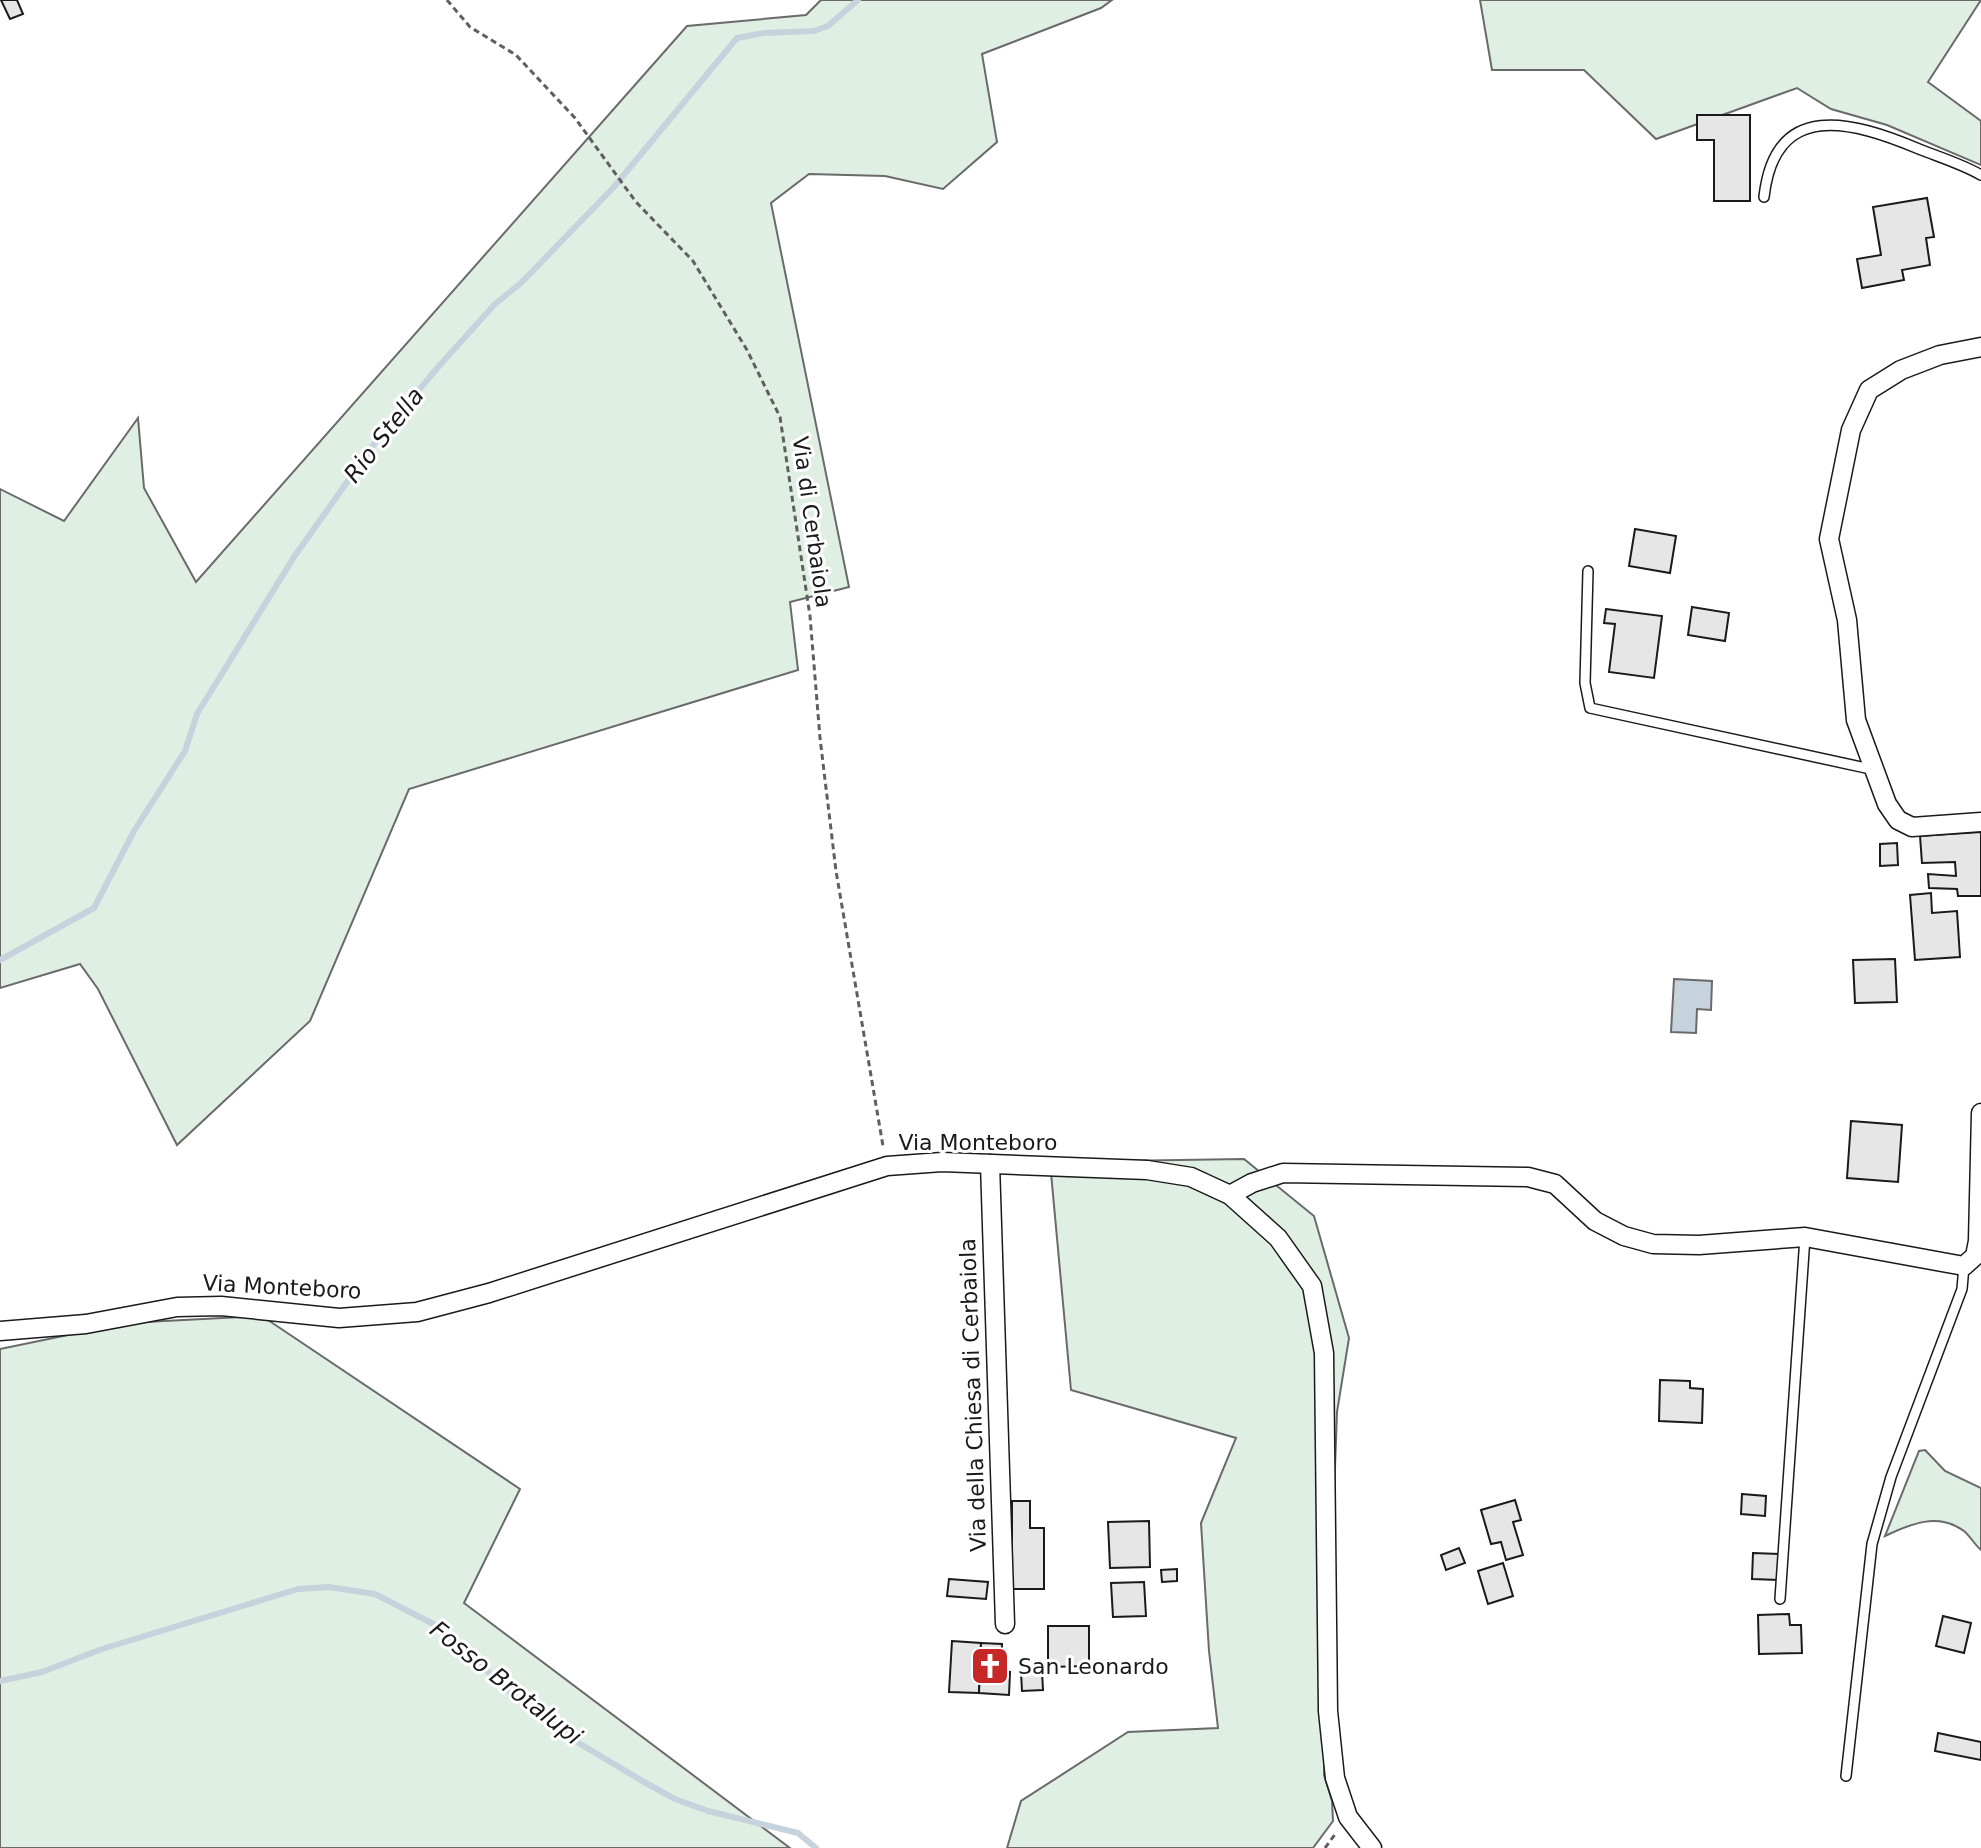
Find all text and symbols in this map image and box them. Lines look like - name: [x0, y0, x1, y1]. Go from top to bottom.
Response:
- water label: Rio Stella: [338, 382, 430, 488]
- street label: Via di Cerbaiola: [788, 435, 836, 609]
- street label: Via Monteboro: [898, 1130, 1058, 1155]
- street label: Via della Chiesa di Cerbaiola: [955, 1238, 991, 1552]
- street label: Via Monteboro: [202, 1270, 362, 1304]
- water label: Fosso Brotalupi: [425, 1615, 588, 1751]
- church icon: San Leonardo: [969, 1645, 1011, 1687]
- place label: San Leonardo: [1018, 1654, 1169, 1679]

